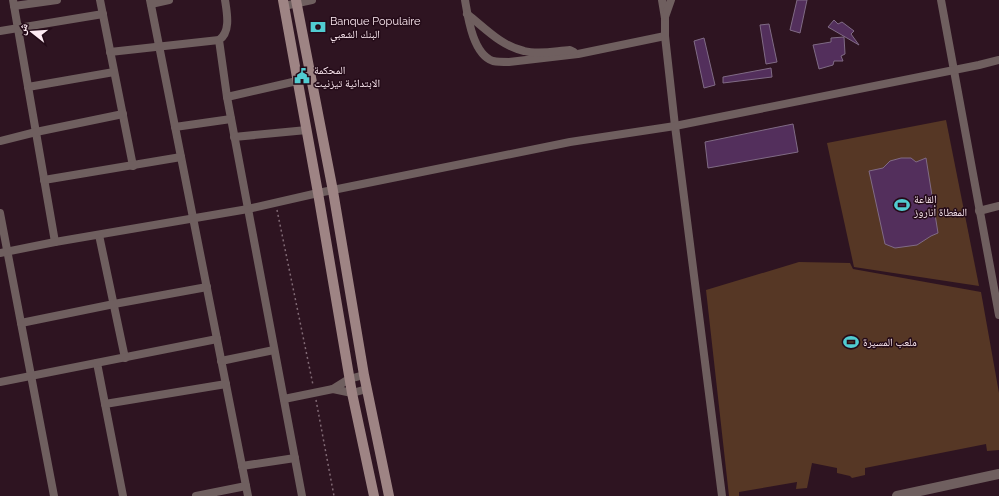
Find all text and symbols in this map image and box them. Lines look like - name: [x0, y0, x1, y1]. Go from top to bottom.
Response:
- north arrow: [12, 12, 52, 52]
- place label: Banque Populaire البنك الشعبي: [330, 15, 421, 43]
- bank icon: Banque Populaire البنك الشعبي: [309, 18, 327, 36]
- text: ش: [15, 21, 32, 37]
- place label: المحكمة الابتدائية تيزنيت: [314, 64, 380, 90]
- public building icon: المحكمة الابتدائية تيزنيت: [293, 67, 311, 85]
- place label: القاعة المغطاة أناروز: [913, 193, 967, 219]
- sports icon: القاعة المغطاة أناروز: [893, 196, 911, 214]
- sports icon: ملعب المسيرة: [842, 333, 860, 351]
- place label: ملعب المسيرة: [863, 336, 917, 349]

